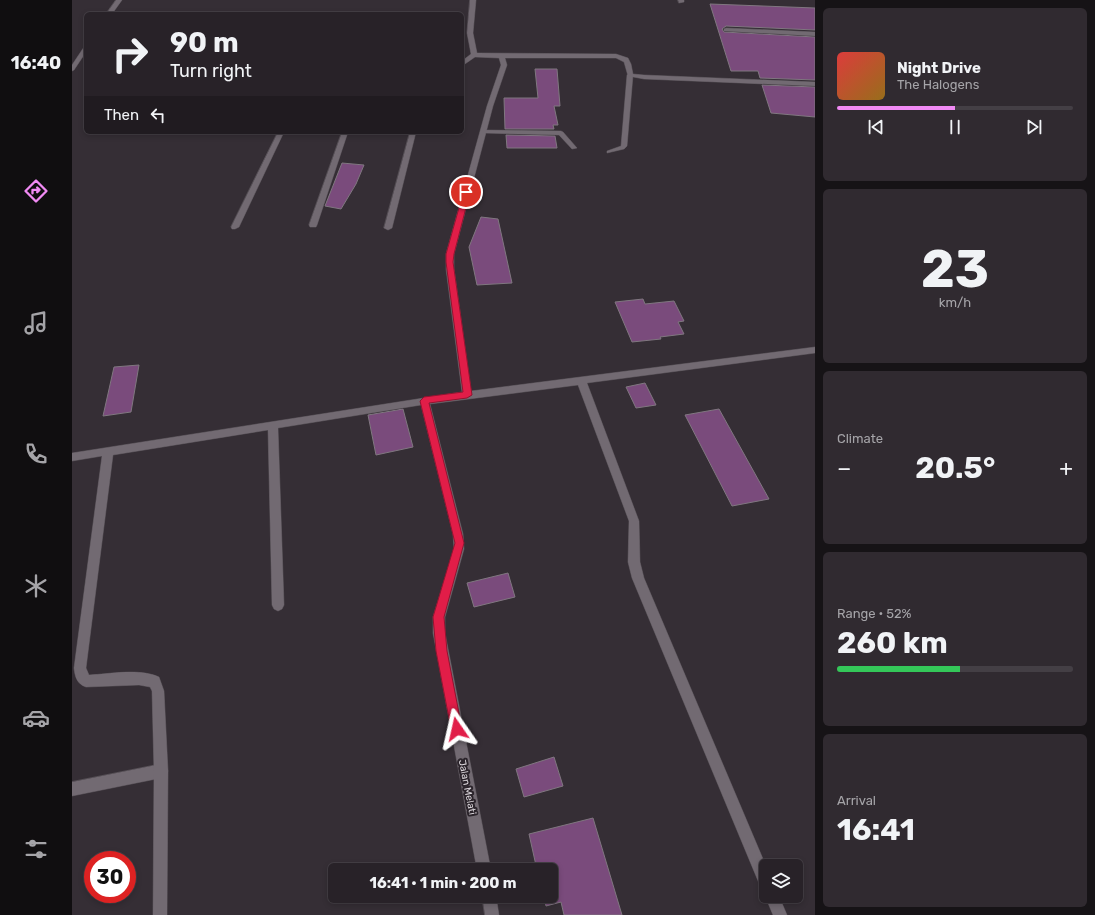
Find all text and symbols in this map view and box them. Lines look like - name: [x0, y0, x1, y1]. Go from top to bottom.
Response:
- text: 90 m: [170, 26, 239, 59]
- icon: right: [104, 28, 156, 80]
- text: 16:40: [11, 52, 61, 74]
- text: Night Drive: [897, 59, 981, 77]
- text: Turn right: [170, 60, 252, 82]
- text: The Halogens: [897, 77, 979, 92]
- icon: left: [147, 104, 169, 126]
- text: Then: [104, 106, 139, 124]
- icon: previous: [865, 116, 887, 138]
- icon: pause: [944, 116, 966, 138]
- icon: next: [1023, 116, 1045, 138]
- pin: [449, 175, 483, 209]
- icon: directions: [22, 177, 50, 205]
- icon: arrive: [455, 181, 477, 203]
- text: 23: [921, 238, 989, 300]
- text: km/h: [939, 295, 971, 310]
- icon: music: [22, 309, 50, 337]
- text: Climate: [837, 431, 883, 446]
- icon: phone: [22, 440, 50, 468]
- text: 20.5°: [915, 450, 995, 486]
- text: −: [837, 455, 851, 482]
- text: +: [1059, 455, 1073, 482]
- icon: climate: [22, 572, 50, 600]
- text: Range · 52%: [837, 606, 912, 621]
- text: 260 km: [837, 625, 948, 661]
- icon: car: [22, 704, 50, 732]
- position arrow: [436, 708, 478, 750]
- street label: Jalan Melati: [456, 759, 478, 816]
- text: Arrival: [837, 793, 876, 808]
- text: 16:41: [837, 812, 915, 848]
- icon: filters: [22, 835, 50, 863]
- speed limit sign: 30: [84, 851, 136, 903]
- map controls: [759, 859, 803, 903]
- button: layers: [759, 859, 803, 903]
- text: 16:41 · 1 min · 200 m: [369, 874, 517, 892]

